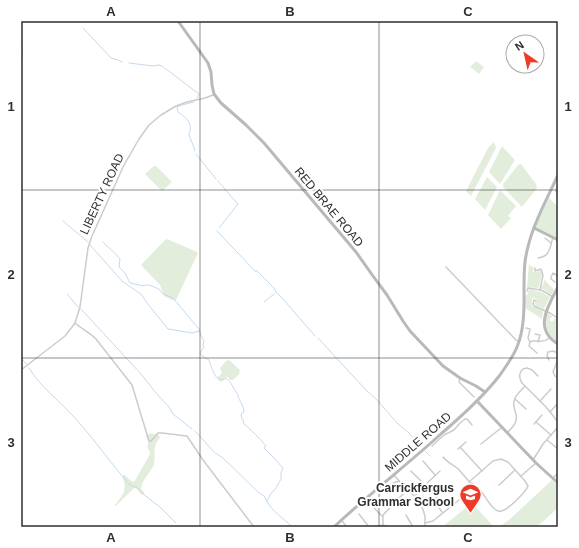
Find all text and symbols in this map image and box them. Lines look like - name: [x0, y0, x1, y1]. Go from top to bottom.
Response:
- text: A: [106, 4, 116, 19]
- text: B: [285, 4, 295, 19]
- text: C: [463, 4, 473, 19]
- north arrow: [505, 34, 545, 74]
- text: N: [513, 38, 526, 53]
- text: 1: [7, 99, 15, 114]
- text: 1: [564, 99, 572, 114]
- street label: LIBERTY ROAD: [77, 151, 127, 237]
- street label: RED BRAE ROAD: [292, 164, 367, 250]
- text: 2: [7, 267, 15, 282]
- text: 2: [564, 267, 572, 282]
- street label: MIDDLE ROAD: [382, 409, 454, 475]
- text: 3: [7, 435, 15, 450]
- text: 3: [564, 435, 572, 450]
- place label: Carrickfergus Grammar School: [357, 481, 454, 509]
- school or university icon: Carrickfergus Grammar School: [457, 482, 483, 515]
- text: A: [106, 530, 116, 545]
- text: B: [285, 530, 295, 545]
- text: C: [463, 530, 473, 545]

